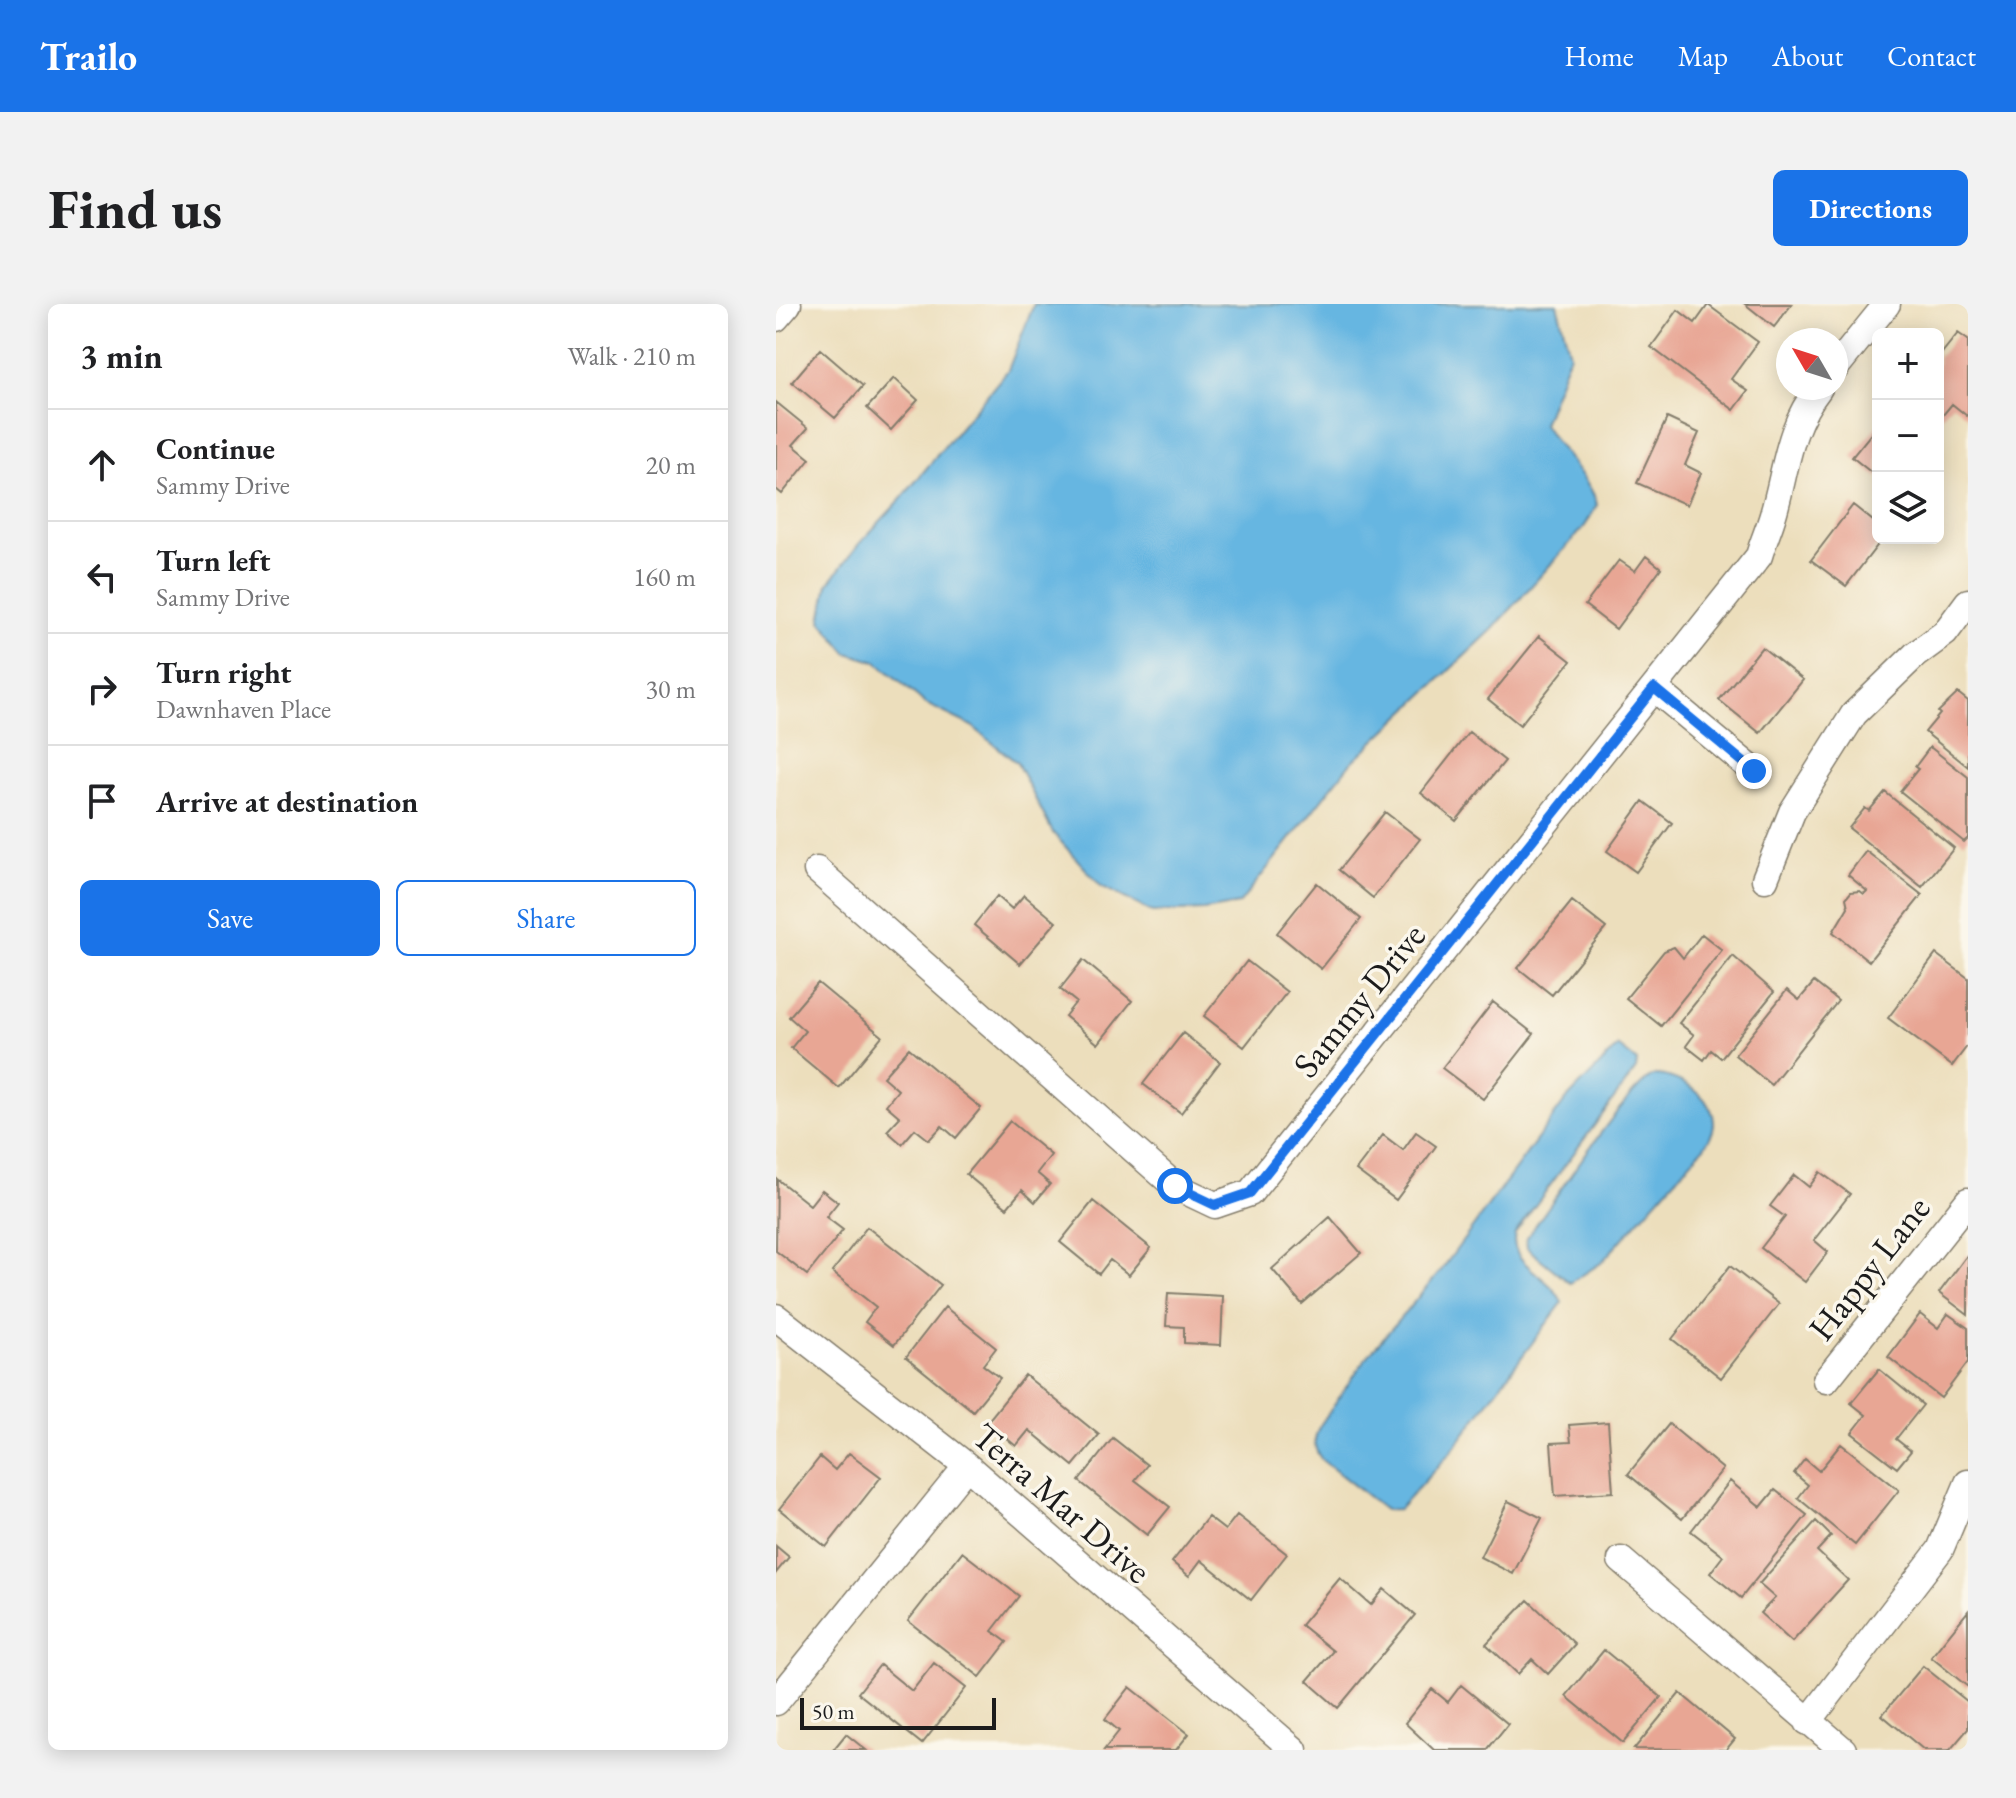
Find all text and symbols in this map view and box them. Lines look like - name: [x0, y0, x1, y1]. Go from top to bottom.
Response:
- text: Trailo: [40, 32, 137, 81]
- text: Home: [1564, 38, 1634, 74]
- text: Map: [1678, 38, 1728, 74]
- text: About: [1772, 38, 1843, 74]
- text: Contact: [1887, 38, 1976, 74]
- button: Directions: [1773, 170, 1968, 246]
- text: Find us: [48, 172, 222, 245]
- north arrow: [1776, 328, 1848, 400]
- map controls: [1872, 328, 1944, 544]
- button: +: [1872, 328, 1944, 400]
- text: 3 min: [80, 334, 163, 378]
- text: Walk · 210 m: [568, 339, 696, 373]
- button: −: [1872, 400, 1944, 472]
- text: Continue: [156, 429, 275, 468]
- icon: ahead: [80, 443, 124, 487]
- text: 20 m: [646, 448, 696, 482]
- text: Sammy Drive: [156, 468, 290, 502]
- button: layers: [1872, 472, 1944, 544]
- text: Turn left: [156, 541, 270, 580]
- icon: left: [80, 555, 124, 599]
- text: 160 m: [633, 560, 696, 594]
- text: Sammy Drive: [156, 580, 290, 614]
- text: Turn right: [156, 653, 292, 692]
- icon: right: [80, 667, 124, 711]
- text: 30 m: [646, 672, 696, 706]
- text: Dawnhaven Place: [156, 692, 331, 726]
- route end: [1736, 753, 1772, 789]
- icon: arrive: [80, 779, 124, 823]
- text: Arrive at destination: [156, 782, 418, 821]
- button: Save: [80, 880, 380, 956]
- button: Share: [396, 880, 696, 956]
- street label: Sammy Drive: [1282, 913, 1436, 1087]
- route start: [1157, 1168, 1193, 1204]
- street label: Happy Lane: [1798, 1186, 1940, 1350]
- street label: Terra Mar Drive: [963, 1412, 1161, 1594]
- scale bar: [800, 1694, 996, 1730]
- text: 50 m: [812, 1697, 855, 1726]

